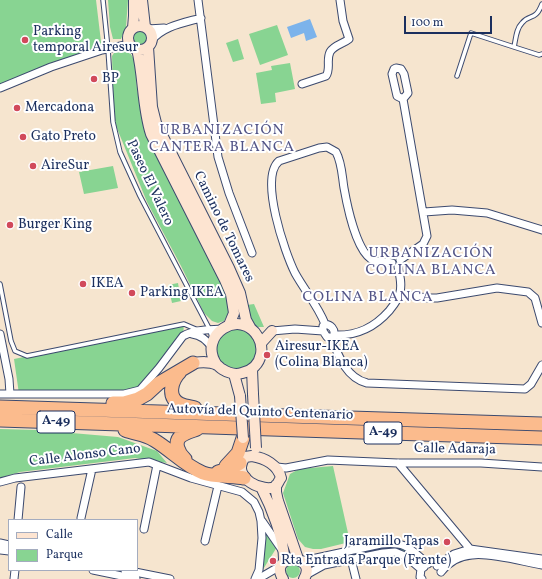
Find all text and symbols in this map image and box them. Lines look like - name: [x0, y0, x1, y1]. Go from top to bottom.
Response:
- scale bar: [406, 8, 494, 34]
- text: 100 m: [411, 15, 443, 31]
- place label: Parking temporal Airesur: [33, 24, 138, 56]
- marker: Parking temporal Airesur: [20, 35, 30, 45]
- place label: BP: [102, 71, 119, 87]
- marker: BP: [89, 74, 99, 84]
- place label: Mercadona: [25, 100, 94, 116]
- marker: Mercadona: [12, 103, 22, 113]
- district label: URBANIZACIÓN CANTERA BLANCA: [149, 122, 295, 157]
- place label: Gato Preto: [31, 129, 96, 145]
- marker: Gato Preto: [18, 132, 28, 142]
- street label: Paseo El Valero: [122, 137, 176, 229]
- place label: AireSur: [41, 158, 89, 174]
- marker: AireSur: [28, 161, 38, 171]
- street label: Camino de Tomares: [189, 169, 257, 285]
- place label: Burger King: [18, 217, 92, 233]
- marker: Burger King: [5, 220, 15, 230]
- district label: URBANIZACIÓN COLINA BLANCA: [365, 245, 497, 280]
- place label: IKEA: [91, 276, 124, 292]
- marker: IKEA: [78, 279, 88, 289]
- place label: Parking IKEA: [140, 285, 224, 301]
- marker: Parking IKEA: [127, 288, 137, 298]
- district label: COLINA BLANCA: [302, 289, 434, 307]
- place label: Airesur-IKEA (Colina Blanca): [275, 339, 368, 372]
- marker: Airesur-IKEA (Colina Blanca): [262, 350, 272, 360]
- street label: Autovía del Quinto Centenario: [166, 401, 354, 425]
- road number: A-49: [37, 411, 75, 433]
- road number: A-49: [364, 422, 402, 444]
- street label: Calle Alonso Cano: [28, 441, 142, 471]
- street label: Calle Adaraja: [414, 441, 496, 459]
- legend: [8, 519, 138, 571]
- text: Calle: [46, 527, 73, 543]
- place label: Jaramillo Tapas: [344, 534, 439, 550]
- marker: Jaramillo Tapas: [442, 537, 452, 547]
- text: Parque: [46, 547, 83, 563]
- place label: Rta Entrada Parque (Frente): [281, 553, 451, 569]
- marker: Rta Entrada Parque (Frente): [268, 556, 278, 566]

